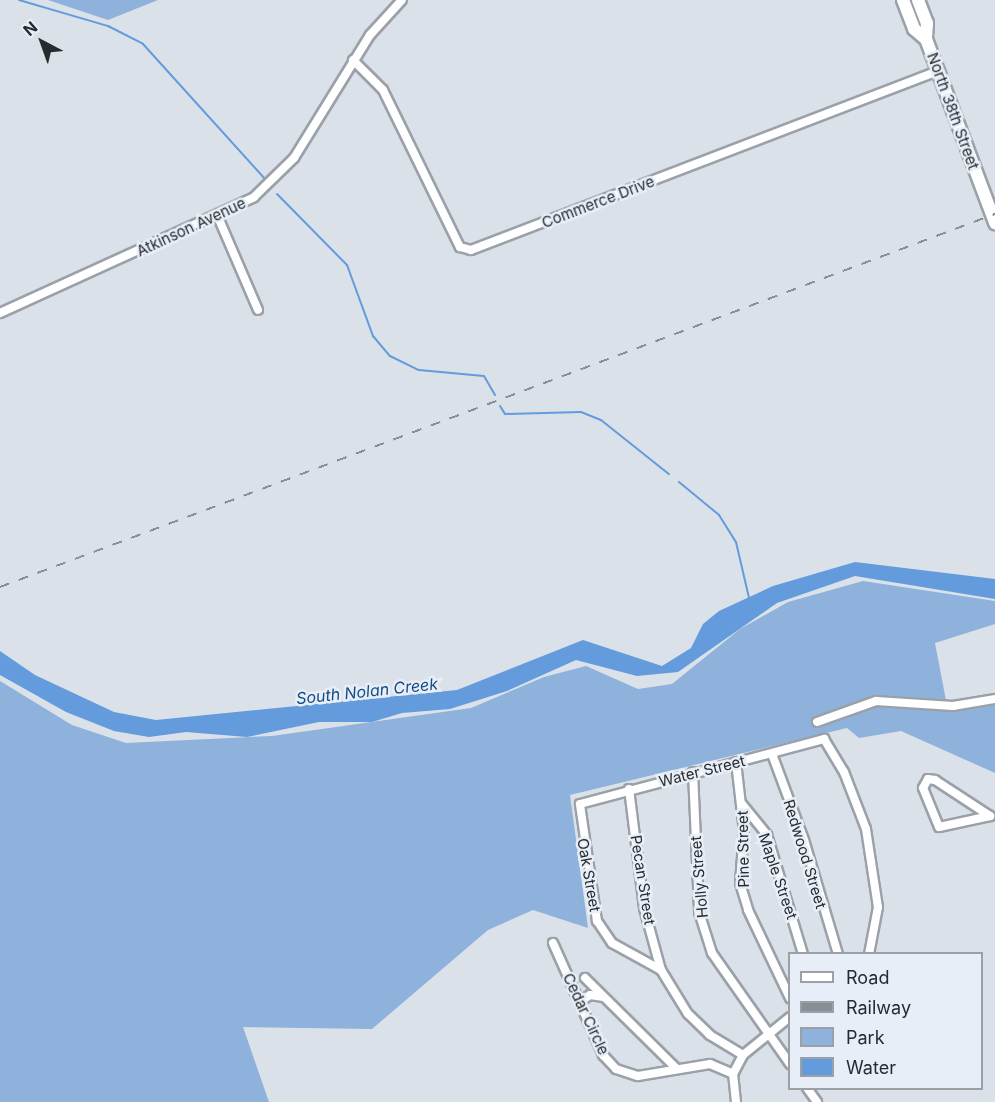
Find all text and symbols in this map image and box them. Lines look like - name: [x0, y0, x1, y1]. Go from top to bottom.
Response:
- north arrow: [12, 12, 72, 72]
- text: N: [19, 17, 41, 40]
- street label: North 38th Street: [924, 50, 982, 172]
- street label: Commerce Drive: [539, 172, 657, 232]
- street label: Atkinson Avenue: [134, 194, 248, 260]
- water label: South Nolan Creek: [295, 674, 439, 708]
- street label: Water Street: [657, 752, 747, 790]
- street label: Redwood Street: [780, 797, 830, 911]
- street label: Pine Street: [733, 810, 753, 888]
- street label: Maple Street: [755, 830, 801, 922]
- street label: Pecan Street: [627, 834, 659, 926]
- street label: Holly Street: [686, 835, 712, 919]
- street label: Oak Street: [574, 837, 604, 913]
- legend: [788, 952, 983, 1090]
- text: Road: [846, 967, 889, 988]
- street label: Cedar Circle: [559, 970, 613, 1058]
- text: Railway: [846, 997, 911, 1018]
- text: Park: [846, 1027, 885, 1048]
- text: Water: [846, 1057, 896, 1078]

